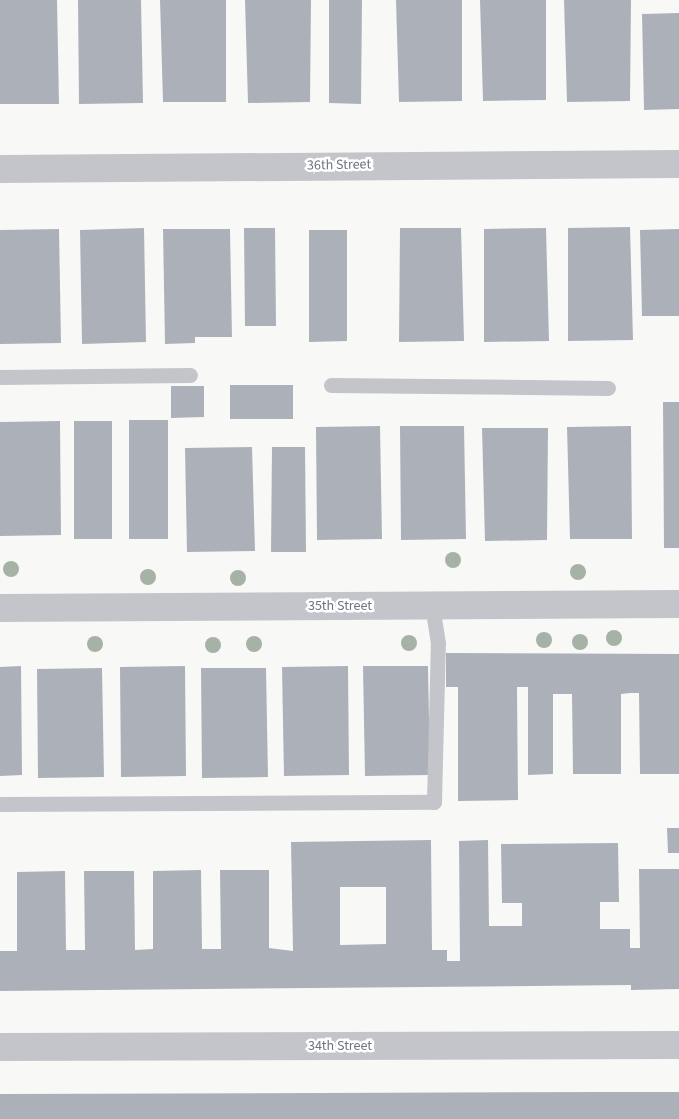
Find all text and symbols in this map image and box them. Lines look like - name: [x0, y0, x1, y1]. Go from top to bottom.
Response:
- street label: 36th Street: [307, 156, 371, 174]
- street label: 35th Street: [308, 598, 372, 614]
- street label: 34th Street: [308, 1038, 372, 1054]

